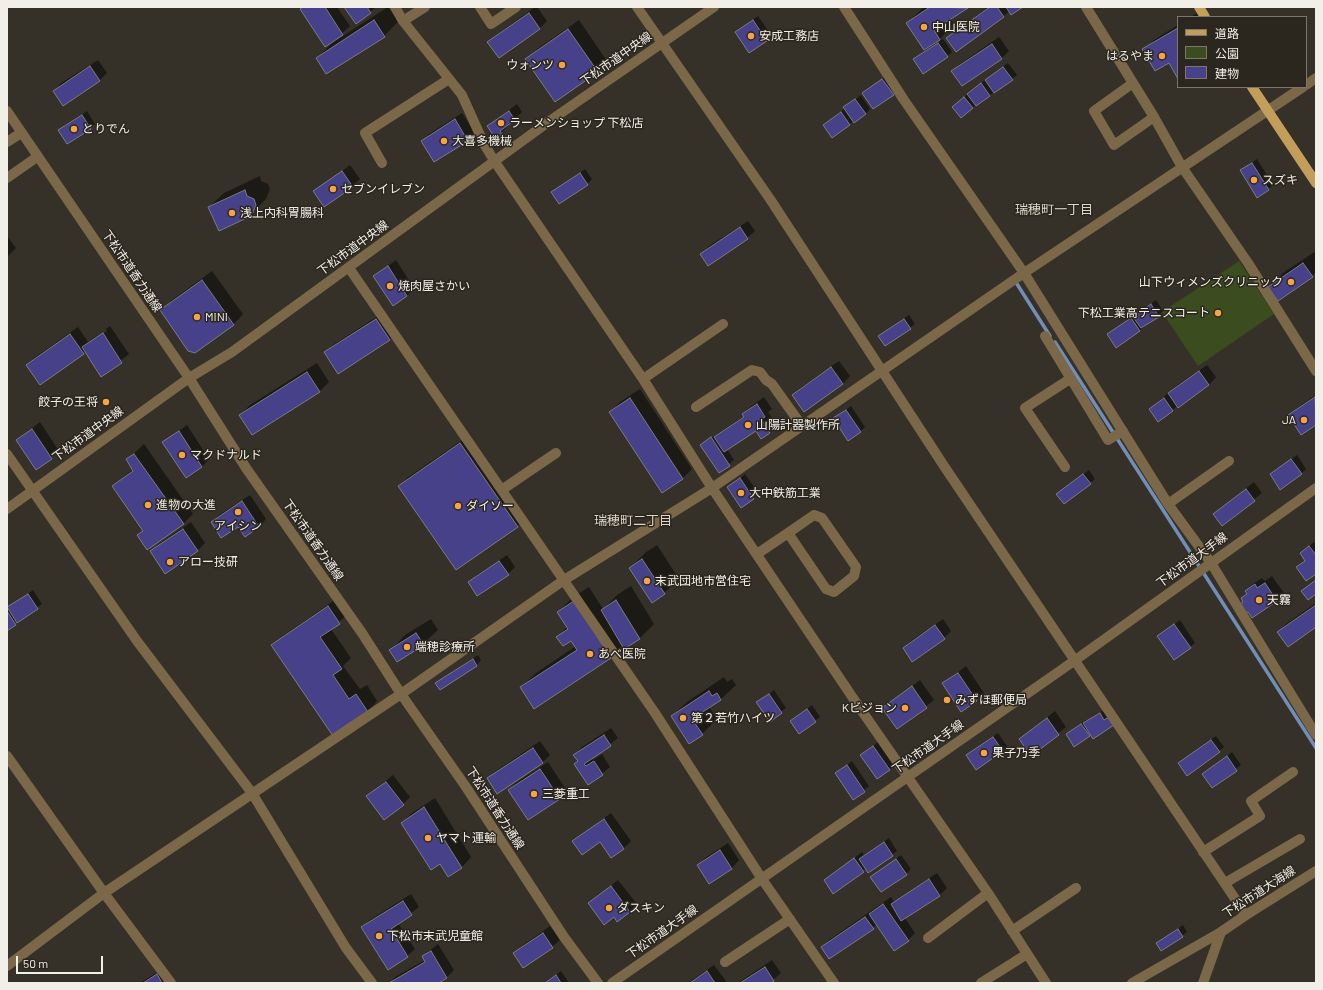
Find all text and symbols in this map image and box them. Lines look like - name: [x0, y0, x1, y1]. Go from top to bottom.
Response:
- legend: [1177, 16, 1307, 88]
- place label: 中山医院: [932, 20, 980, 34]
- marker: 中山医院: [919, 22, 929, 32]
- text: 道路: [1215, 26, 1239, 40]
- street label: 下松市道中央線: [577, 29, 655, 89]
- place label: 安成工務店: [759, 29, 819, 43]
- marker: 安成工務店: [746, 31, 756, 41]
- text: 公園: [1215, 46, 1239, 60]
- place label: はるやま: [1106, 49, 1154, 63]
- marker: はるやま: [1157, 51, 1167, 61]
- place label: ウォンツ: [506, 58, 554, 72]
- marker: ウォンツ: [557, 60, 567, 70]
- text: 建物: [1215, 66, 1239, 80]
- place label: ラーメンショップ 下松店: [509, 116, 643, 130]
- marker: ラーメンショップ 下松店: [496, 118, 506, 128]
- place label: とりでん: [82, 122, 130, 136]
- marker: とりでん: [69, 124, 79, 134]
- place label: 大喜多機械: [452, 134, 512, 148]
- marker: 大喜多機械: [439, 136, 449, 146]
- place label: スズキ: [1262, 173, 1298, 187]
- marker: スズキ: [1249, 175, 1259, 185]
- place label: セブンイレブン: [341, 182, 425, 196]
- marker: セブンイレブン: [328, 184, 338, 194]
- district label: 瑞穂町一丁目: [1015, 202, 1093, 218]
- place label: 浅上内科胃腸科: [240, 206, 324, 220]
- marker: 浅上内科胃腸科: [227, 208, 237, 218]
- street label: 下松市道中央線: [315, 217, 391, 279]
- street label: 下松市道香力通線: [99, 227, 165, 315]
- place label: 山下ウィメンズクリニック: [1139, 275, 1283, 289]
- marker: 山下ウィメンズクリニック: [1286, 277, 1296, 287]
- place label: 焼肉屋さかい: [398, 279, 470, 293]
- marker: 焼肉屋さかい: [385, 281, 395, 291]
- place label: 下松工業高テニスコート: [1078, 306, 1210, 320]
- marker: 下松工業高テニスコート: [1213, 308, 1223, 318]
- place label: MINI: [205, 310, 228, 324]
- marker: MINI: [192, 312, 202, 322]
- place label: 餃子の王将: [38, 395, 98, 409]
- marker: 餃子の王将: [101, 397, 111, 407]
- street label: 下松市道中央線: [50, 403, 126, 465]
- place label: JA: [1282, 413, 1296, 427]
- marker: JA: [1299, 415, 1309, 425]
- place label: 山陽計器製作所: [756, 418, 840, 432]
- marker: 山陽計器製作所: [743, 420, 753, 430]
- place label: マクドナルド: [190, 448, 262, 462]
- marker: マクドナルド: [177, 450, 187, 460]
- place label: 大中鉄筋工業: [749, 486, 821, 500]
- marker: 大中鉄筋工業: [736, 488, 746, 498]
- street label: 下松市道香力通線: [280, 497, 346, 583]
- place label: 進物の大進: [156, 498, 216, 512]
- place label: ダイソー: [466, 499, 514, 513]
- marker: 進物の大進: [143, 500, 153, 510]
- marker: ダイソー: [453, 501, 463, 511]
- marker: アイシン: [233, 507, 243, 517]
- district label: 瑞穂町二丁目: [594, 513, 672, 529]
- place label: アイシン: [214, 519, 262, 533]
- street label: 下松市道大手線: [1154, 529, 1230, 591]
- place label: アロー技研: [178, 555, 238, 569]
- marker: アロー技研: [165, 557, 175, 567]
- place label: 末武団地市営住宅: [655, 574, 751, 588]
- marker: 末武団地市営住宅: [642, 576, 652, 586]
- place label: 天霧: [1267, 593, 1291, 607]
- marker: 天霧: [1254, 595, 1264, 605]
- place label: 端穂診療所: [415, 640, 475, 654]
- marker: 端穂診療所: [402, 642, 412, 652]
- place label: あべ医院: [598, 647, 646, 661]
- marker: あべ医院: [585, 649, 595, 659]
- place label: みずほ郵便局: [955, 693, 1027, 707]
- marker: みずほ郵便局: [942, 695, 952, 705]
- place label: Kビジョン: [842, 701, 897, 715]
- marker: Kビジョン: [900, 703, 910, 713]
- place label: 第２若竹ハイツ: [691, 711, 775, 725]
- marker: 第２若竹ハイツ: [678, 713, 688, 723]
- street label: 下松市道大手線: [889, 717, 967, 777]
- place label: 果子乃季: [992, 746, 1040, 760]
- marker: 果子乃季: [979, 748, 989, 758]
- street label: 下松市道香力通線: [463, 764, 527, 852]
- place label: 三菱重工: [542, 787, 590, 801]
- marker: 三菱重工: [529, 789, 539, 799]
- place label: ヤマト運輸: [436, 831, 496, 845]
- marker: ヤマト運輸: [423, 833, 433, 843]
- street label: 下松市道大海線: [1220, 863, 1298, 921]
- place label: ダスキン: [617, 901, 665, 915]
- street label: 下松市道大手線: [623, 902, 701, 962]
- marker: ダスキン: [604, 903, 614, 913]
- place label: 下松市末武児童館: [387, 929, 483, 943]
- marker: 下松市末武児童館: [374, 931, 384, 941]
- scale bar: [18, 948, 105, 974]
- text: 50 m: [23, 956, 48, 970]

